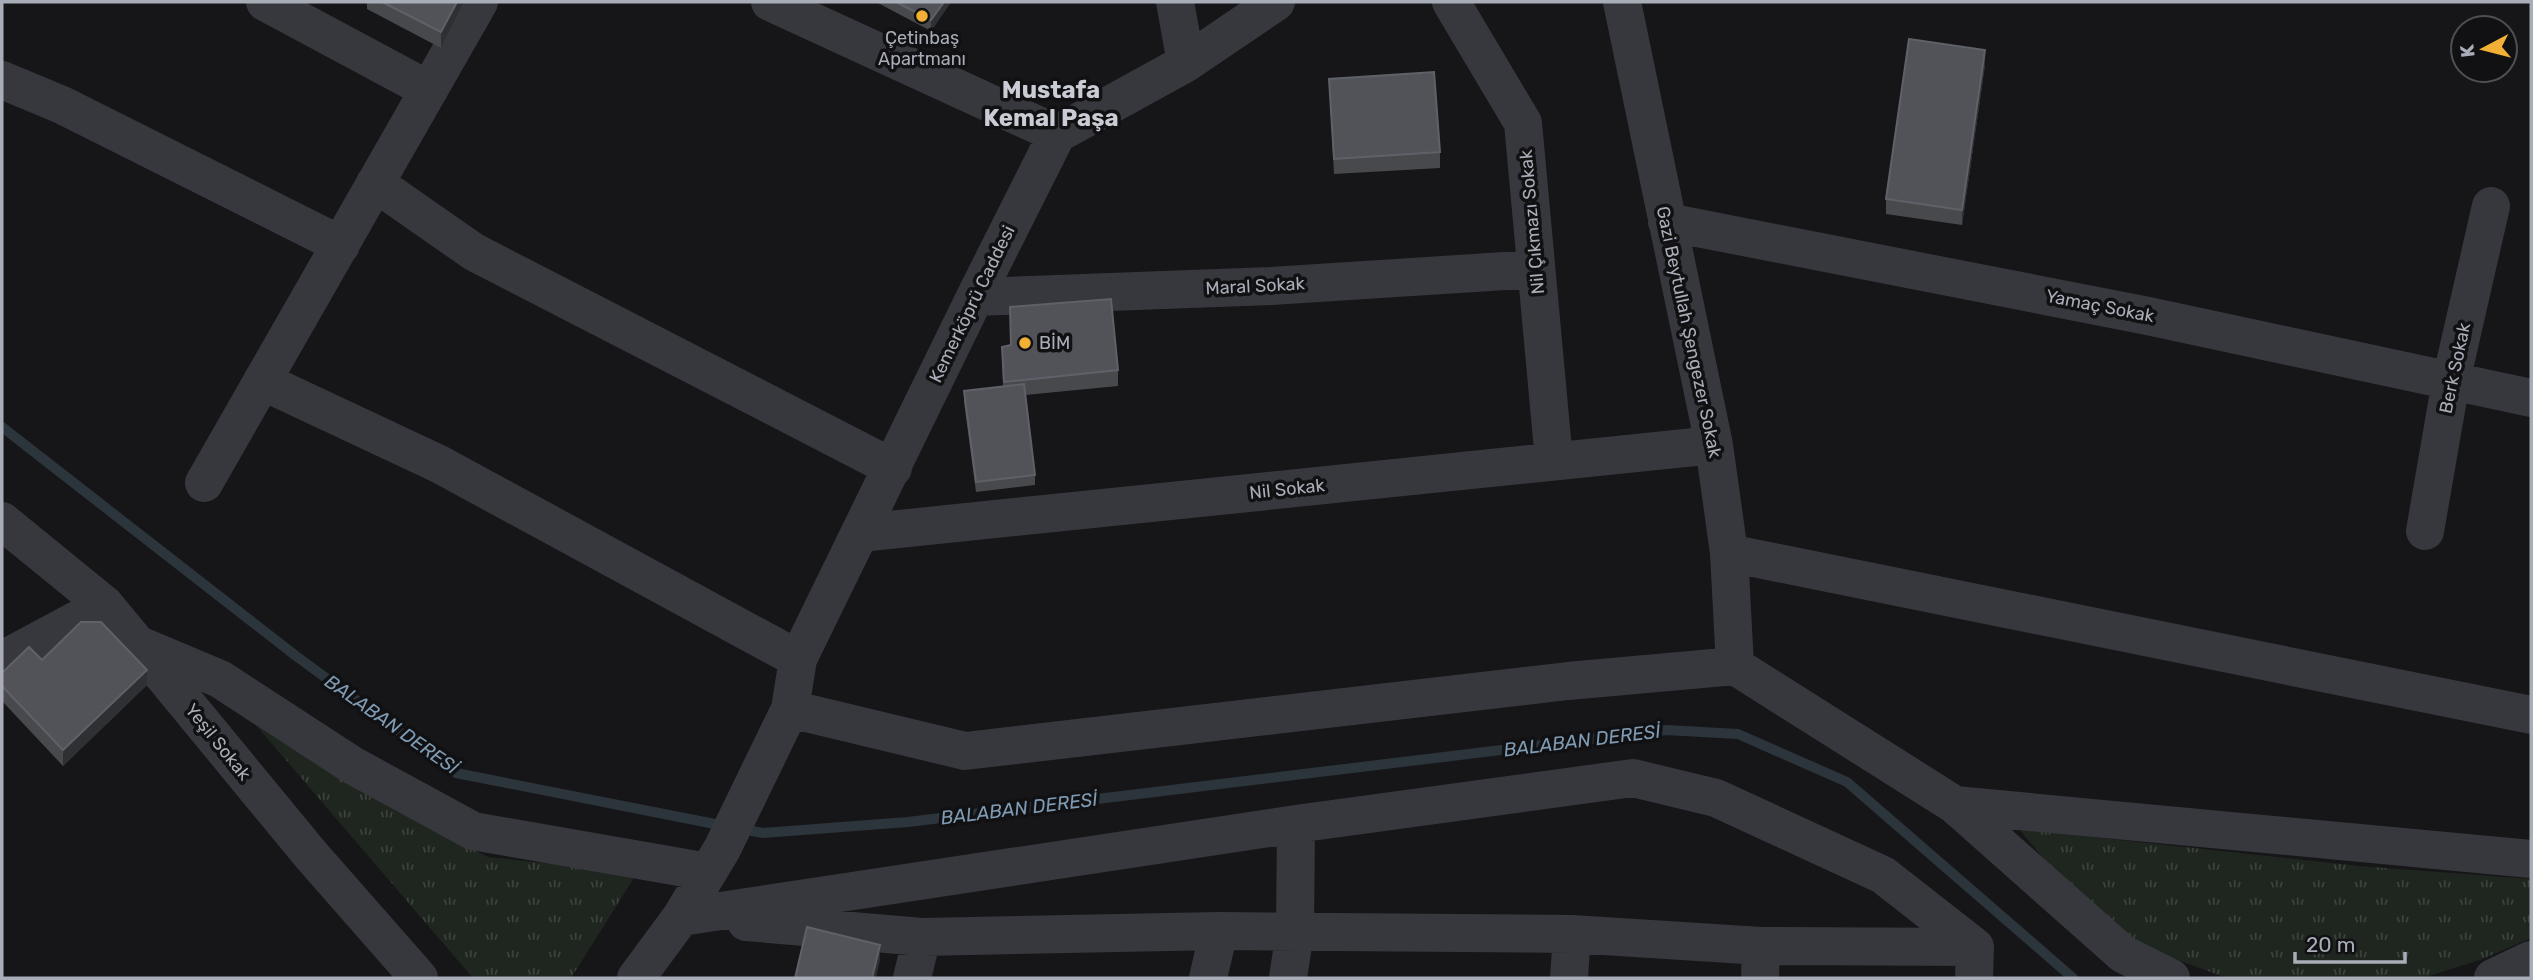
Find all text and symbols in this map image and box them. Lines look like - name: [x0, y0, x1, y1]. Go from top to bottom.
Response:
- marker: Çetinbaş Apartmanı: [914, 8, 930, 24]
- north arrow: [2449, 14, 2519, 84]
- place label: Çetinbaş Apartmanı: [878, 27, 966, 70]
- text: K: [2455, 43, 2480, 59]
- district label: Mustafa Kemal Paşa: [983, 76, 1119, 132]
- street label: Nil Çıkmazı Sokak: [1515, 148, 1549, 295]
- street label: Gazi Beytullah Şengezer Sokak: [1652, 204, 1727, 460]
- street label: Kemerköprü Caddesi: [924, 222, 1020, 386]
- street label: Maral Sokak: [1205, 272, 1306, 300]
- street label: Yamaç Sokak: [2044, 285, 2157, 327]
- street label: Berk Sokak: [2435, 320, 2476, 415]
- place label: BİM: [1039, 332, 1070, 354]
- marker: BİM: [1017, 335, 1033, 351]
- street label: Nil Sokak: [1248, 474, 1326, 504]
- water label: BALABAN DERESİ: [320, 670, 464, 780]
- street label: Yeşil Sokak: [180, 699, 256, 785]
- water label: BALABAN DERESİ: [1502, 719, 1663, 762]
- water label: BALABAN DERESİ: [939, 787, 1100, 830]
- scale bar: [2295, 920, 2405, 964]
- text: 20 m: [2306, 932, 2355, 957]

